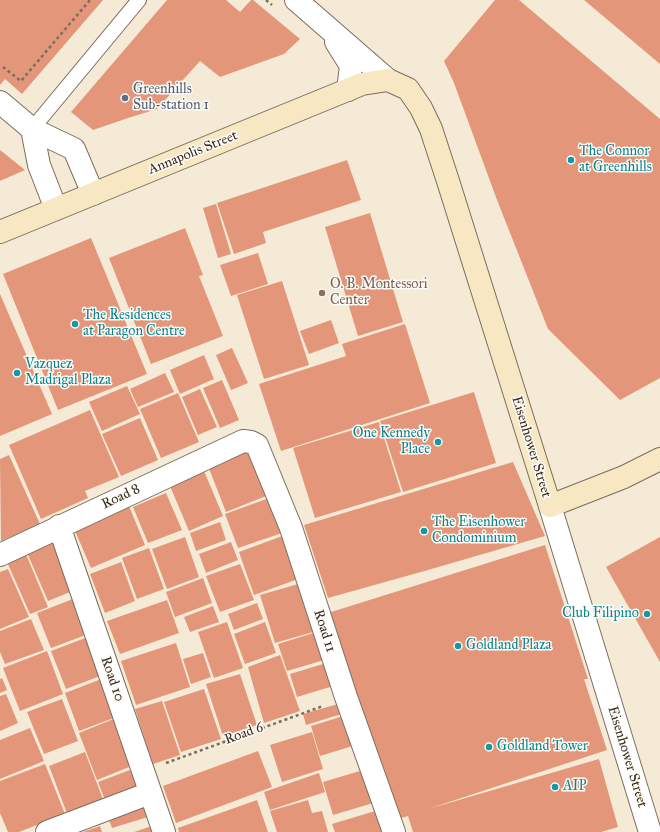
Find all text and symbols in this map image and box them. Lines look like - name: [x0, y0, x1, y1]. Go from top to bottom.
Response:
- place label: Greenhills Sub-station 1: [133, 82, 209, 114]
- marker: Greenhills Sub-station 1: [120, 93, 130, 103]
- street label: Annapolis Street: [146, 127, 240, 179]
- place label: The Connor at Greenhills: [579, 144, 652, 176]
- marker: The Connor at Greenhills: [566, 155, 576, 165]
- place label: O. B. Montessori Center: [330, 277, 428, 310]
- marker: O. B. Montessori Center: [317, 288, 327, 298]
- place label: The Residences at Paragon Centre: [83, 308, 185, 340]
- marker: The Residences at Paragon Centre: [70, 319, 80, 329]
- place label: Vazquez Madrigal Plaza: [25, 357, 111, 390]
- marker: Vazquez Madrigal Plaza: [12, 368, 22, 378]
- street label: Eisenhower Street: [508, 394, 554, 500]
- place label: One Kennedy Place: [353, 426, 430, 458]
- marker: One Kennedy Place: [433, 437, 443, 447]
- street label: Road 8: [99, 481, 143, 513]
- place label: The Eisenhower Condominium: [432, 515, 526, 548]
- marker: The Eisenhower Condominium: [419, 526, 429, 536]
- place label: Club Filipino: [562, 606, 639, 622]
- street label: Road 11: [309, 608, 339, 654]
- marker: Club Filipino: [642, 609, 652, 619]
- place label: Goldland Plaza: [466, 638, 552, 654]
- marker: Goldland Plaza: [453, 641, 463, 651]
- street label: Road 10: [96, 654, 128, 704]
- street label: Eisenhower Street: [604, 704, 650, 810]
- street label: Road 6: [222, 719, 266, 749]
- place label: Goldland Tower: [497, 739, 588, 755]
- marker: Goldland Tower: [484, 742, 494, 752]
- place label: AIP: [563, 779, 586, 795]
- marker: AIP: [550, 782, 560, 792]

